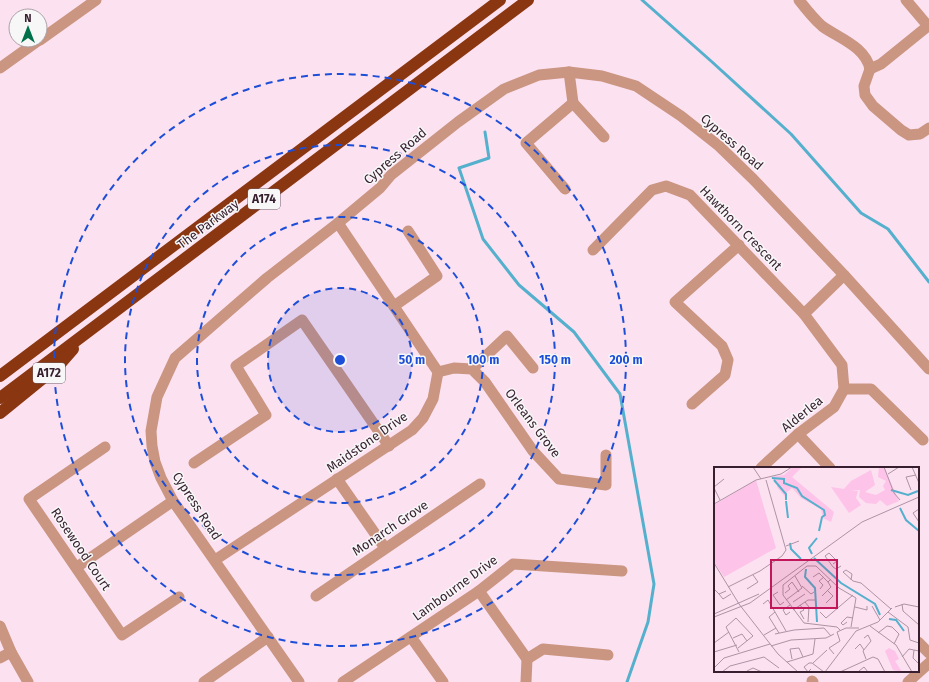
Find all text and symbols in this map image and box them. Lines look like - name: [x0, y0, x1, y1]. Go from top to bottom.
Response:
- north arrow: [8, 8, 48, 48]
- text: N: [24, 12, 32, 25]
- street label: Cypress Road: [698, 111, 766, 173]
- street label: Cypress Road: [361, 125, 429, 187]
- street label: Hawthorn Crescent: [697, 183, 785, 273]
- road number: A174: [248, 189, 280, 209]
- street label: The Parkway: [174, 196, 242, 252]
- centre of rings: [333, 353, 347, 367]
- text: 50 m: [399, 353, 425, 367]
- text: 100 m: [467, 353, 499, 367]
- text: 150 m: [539, 353, 571, 367]
- text: 200 m: [609, 353, 643, 367]
- road number: A172: [33, 363, 65, 383]
- street label: Orleans Grove: [502, 385, 564, 461]
- street label: Alderlea: [778, 393, 826, 435]
- street label: Maidstone Drive: [324, 408, 410, 476]
- inset map: [714, 467, 919, 672]
- street label: Cypress Road: [169, 469, 225, 543]
- street label: Monarch Grove: [349, 497, 431, 559]
- street label: Rosewood Court: [48, 505, 114, 593]
- street label: Lambourne Drive: [410, 552, 500, 624]

